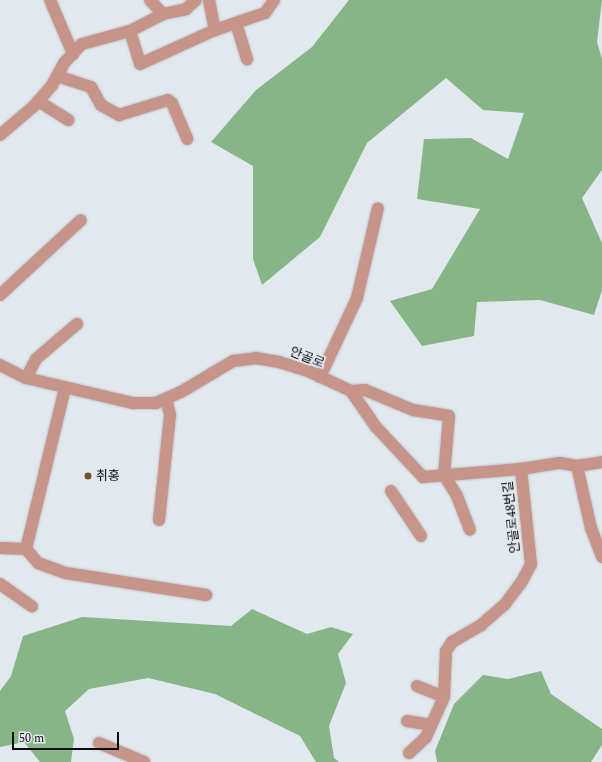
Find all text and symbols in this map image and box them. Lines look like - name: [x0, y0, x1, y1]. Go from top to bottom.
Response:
- street label: 안골로: [287, 344, 327, 372]
- place label: 취홍: [96, 468, 120, 484]
- marker: 취홍: [83, 471, 93, 481]
- street label: 안골로48번길: [500, 480, 524, 554]
- scale bar: [14, 724, 121, 750]
- text: 50 m: [19, 729, 44, 748]

